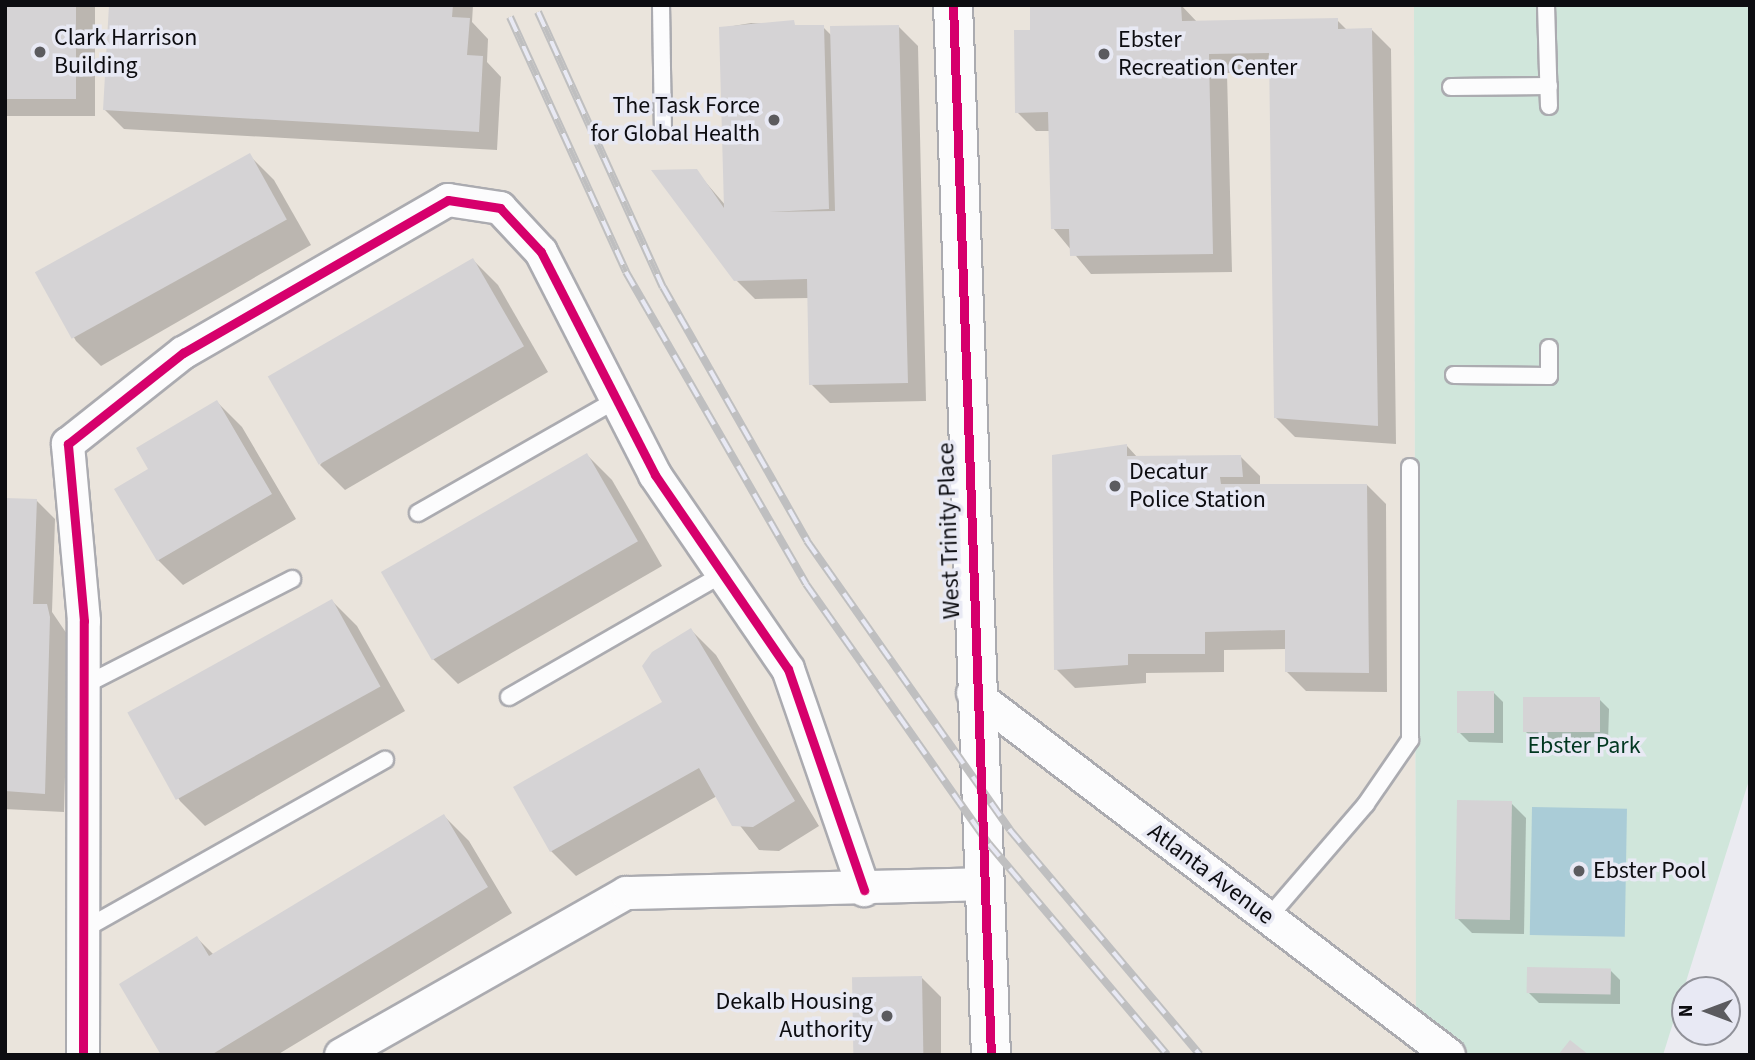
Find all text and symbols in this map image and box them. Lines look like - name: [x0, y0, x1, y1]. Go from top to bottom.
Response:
- place label: Clark Harrison Building: [54, 24, 197, 80]
- place label: Ebster Recreation Center: [1118, 26, 1297, 82]
- marker: Clark Harrison Building: [32, 44, 48, 60]
- marker: Ebster Recreation Center: [1096, 46, 1112, 62]
- place label: The Task Force for Global Health: [591, 92, 760, 148]
- marker: The Task Force for Global Health: [766, 112, 782, 128]
- street label: West Trinity Place: [932, 442, 966, 620]
- place label: Decatur Police Station: [1129, 458, 1266, 514]
- marker: Decatur Police Station: [1107, 478, 1123, 494]
- park label: Ebster Park: [1527, 732, 1641, 760]
- street label: Atlanta Avenue: [1142, 817, 1280, 931]
- place label: Ebster Pool: [1593, 857, 1706, 885]
- marker: Ebster Pool: [1571, 863, 1587, 879]
- north arrow: [1671, 976, 1741, 1046]
- place label: Dekalb Housing Authority: [716, 988, 873, 1044]
- text: N: [1673, 1005, 1700, 1017]
- marker: Dekalb Housing Authority: [879, 1008, 895, 1024]

